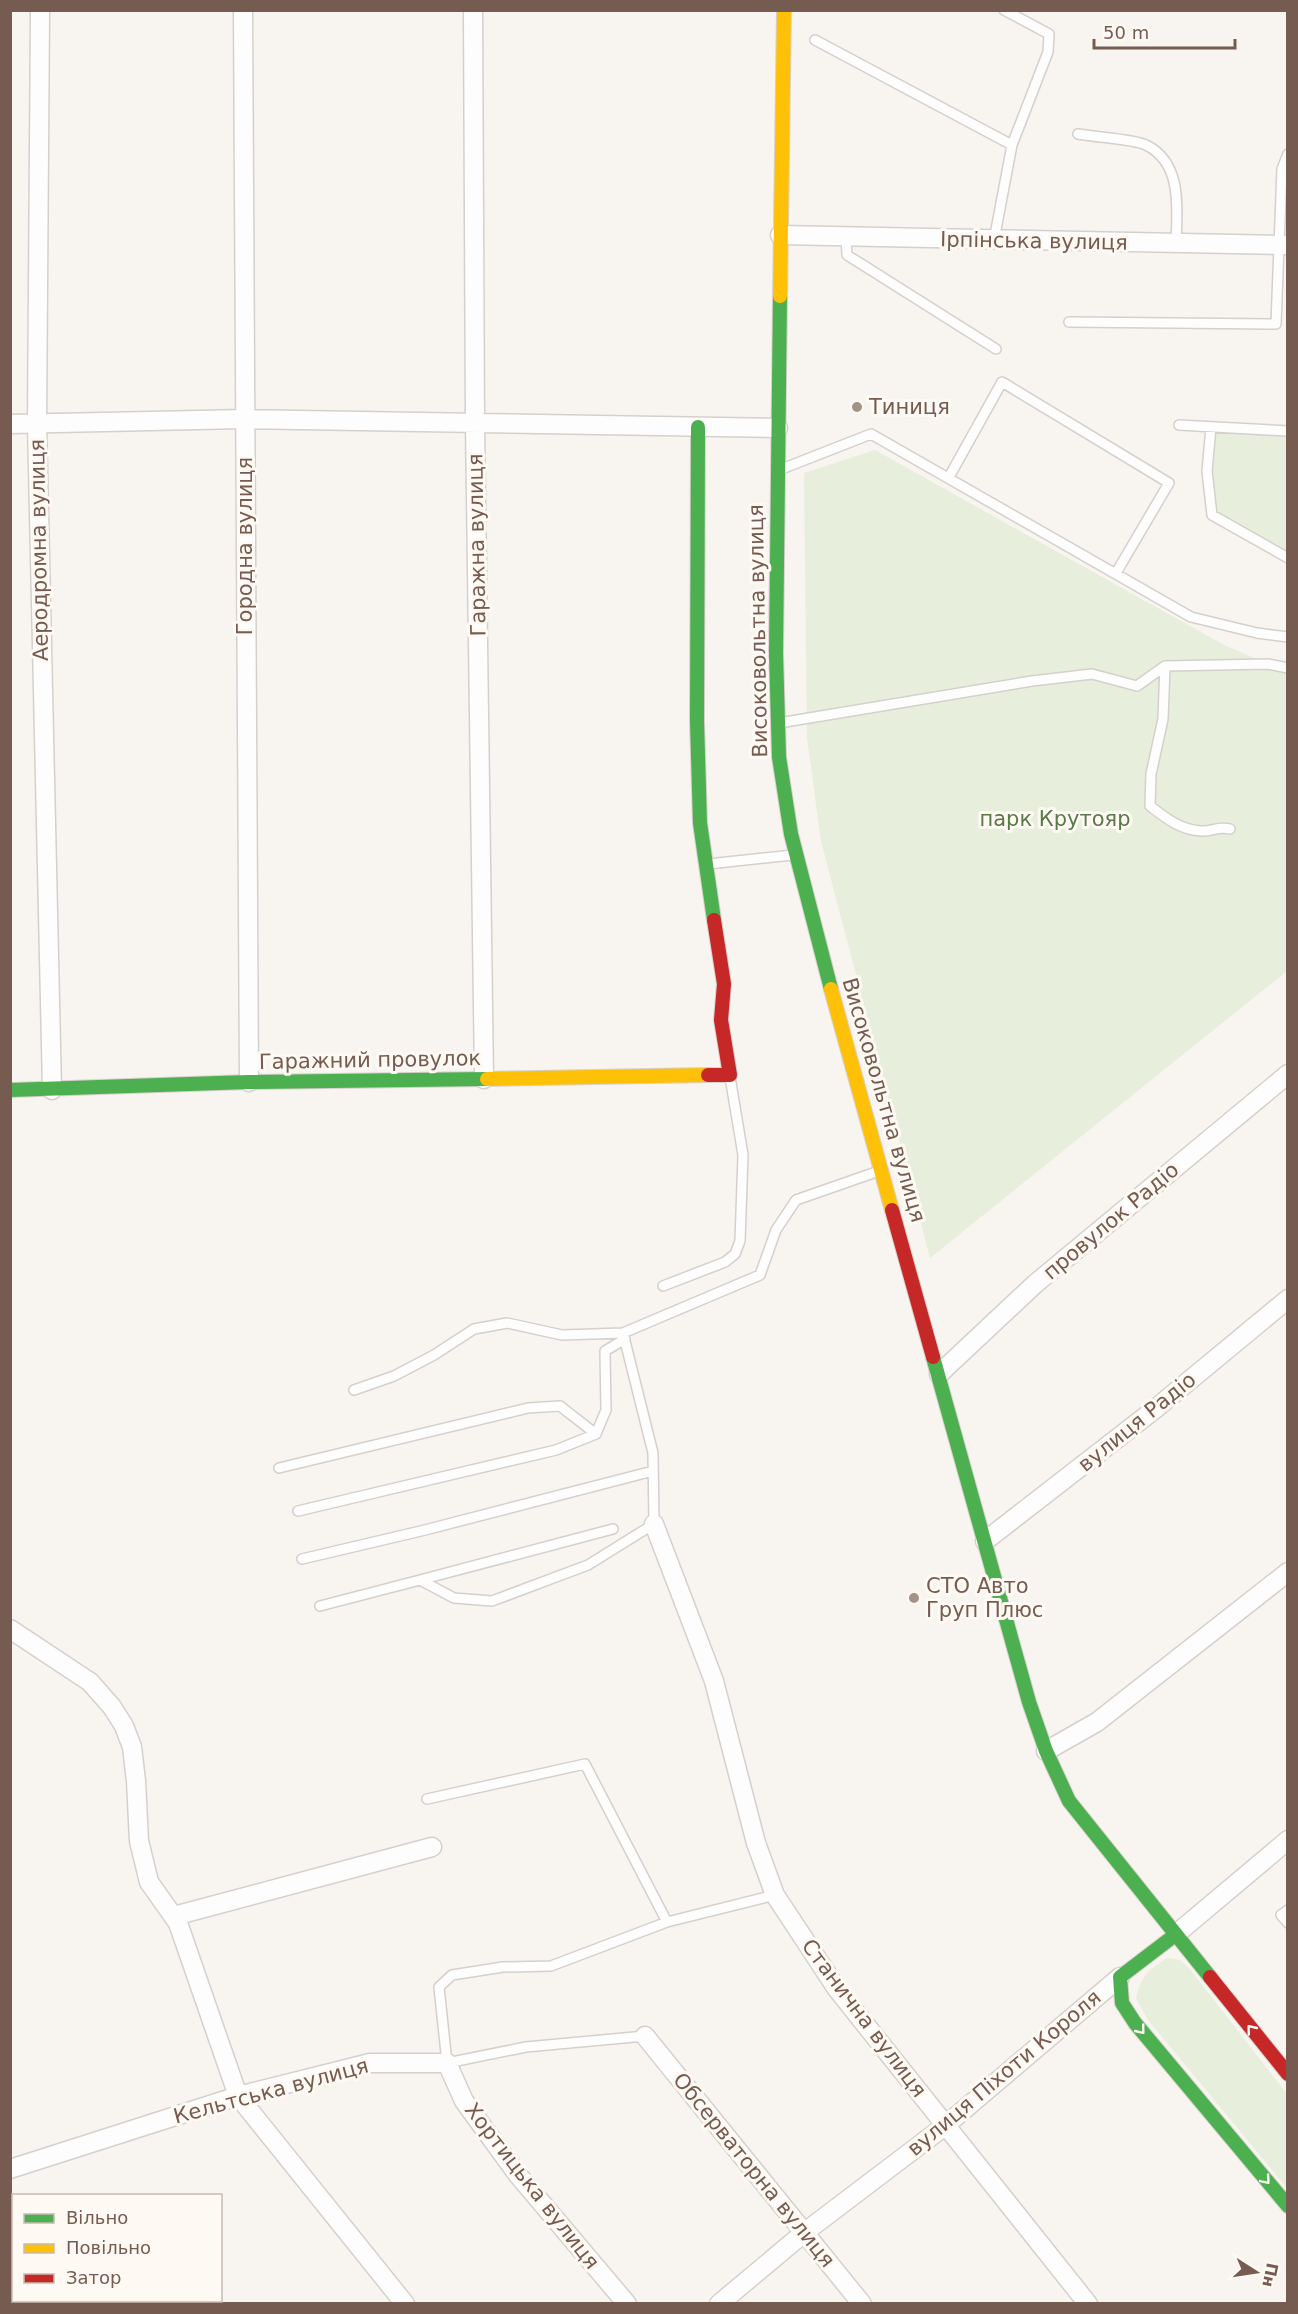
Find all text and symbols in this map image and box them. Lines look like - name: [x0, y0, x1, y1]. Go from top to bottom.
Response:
- scale bar: [1094, 12, 1235, 50]
- text: 50 m: [1103, 22, 1149, 43]
- street label: Ірпінська вулиця: [940, 227, 1128, 255]
- place label: Тиниця: [868, 395, 950, 419]
- marker: Тиниця: [850, 400, 864, 414]
- street label: Аеродромна вулиця: [25, 439, 53, 661]
- street label: Гаражна вулиця: [463, 453, 491, 637]
- street label: Городна вулиця: [233, 457, 257, 635]
- street label: Високовольтна вулиця: [744, 504, 772, 758]
- park label: парк Крутояр: [980, 807, 1131, 831]
- street label: Високовольтна вулиця: [838, 975, 930, 1225]
- street label: Гаражний провулок: [259, 1046, 481, 1074]
- street label: провулок Радіо: [1039, 1157, 1183, 1285]
- street label: вулиця Радіо: [1073, 1367, 1201, 1477]
- place label: СТО Авто Груп Плюс: [926, 1574, 1043, 1622]
- marker: СТО Авто Груп Плюс: [907, 1591, 921, 1605]
- street label: Станична вулиця: [797, 1934, 931, 2102]
- street label: вулиця Піхоти Короля: [902, 1985, 1106, 2161]
- one-way arrow: [1134, 2023, 1145, 2034]
- one-way arrow: [1247, 2024, 1258, 2035]
- street label: Кельтська вулиця: [171, 2053, 371, 2129]
- street label: Обсерваторна вулиця: [668, 2068, 840, 2272]
- street label: Хортицька вулиця: [460, 2098, 604, 2274]
- one-way arrow: [1258, 2173, 1269, 2184]
- legend: [12, 2194, 222, 2302]
- text: Вільно: [66, 2207, 128, 2228]
- text: Повільно: [66, 2237, 151, 2258]
- north arrow: [1226, 2242, 1286, 2302]
- text: Пн: [1258, 2261, 1282, 2289]
- text: Затор: [66, 2267, 122, 2288]

